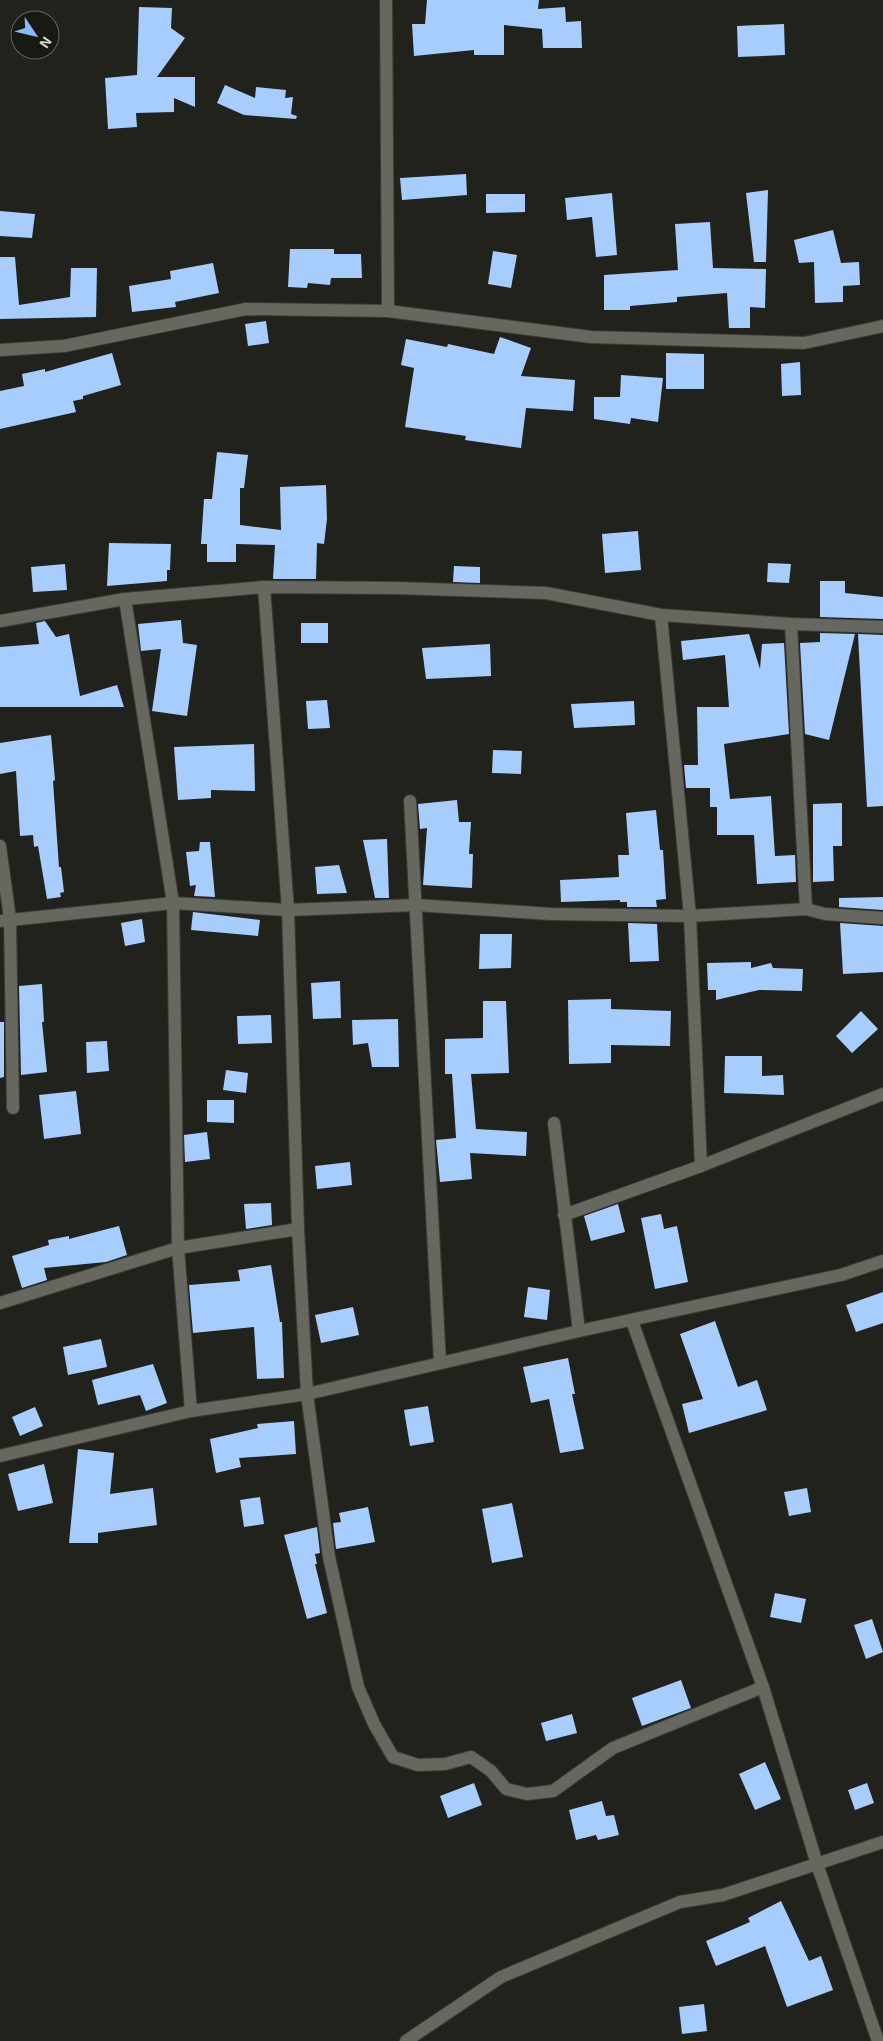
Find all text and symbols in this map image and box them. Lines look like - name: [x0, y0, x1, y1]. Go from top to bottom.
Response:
- north arrow: [10, 10, 60, 60]
- text: N: [36, 34, 56, 52]

